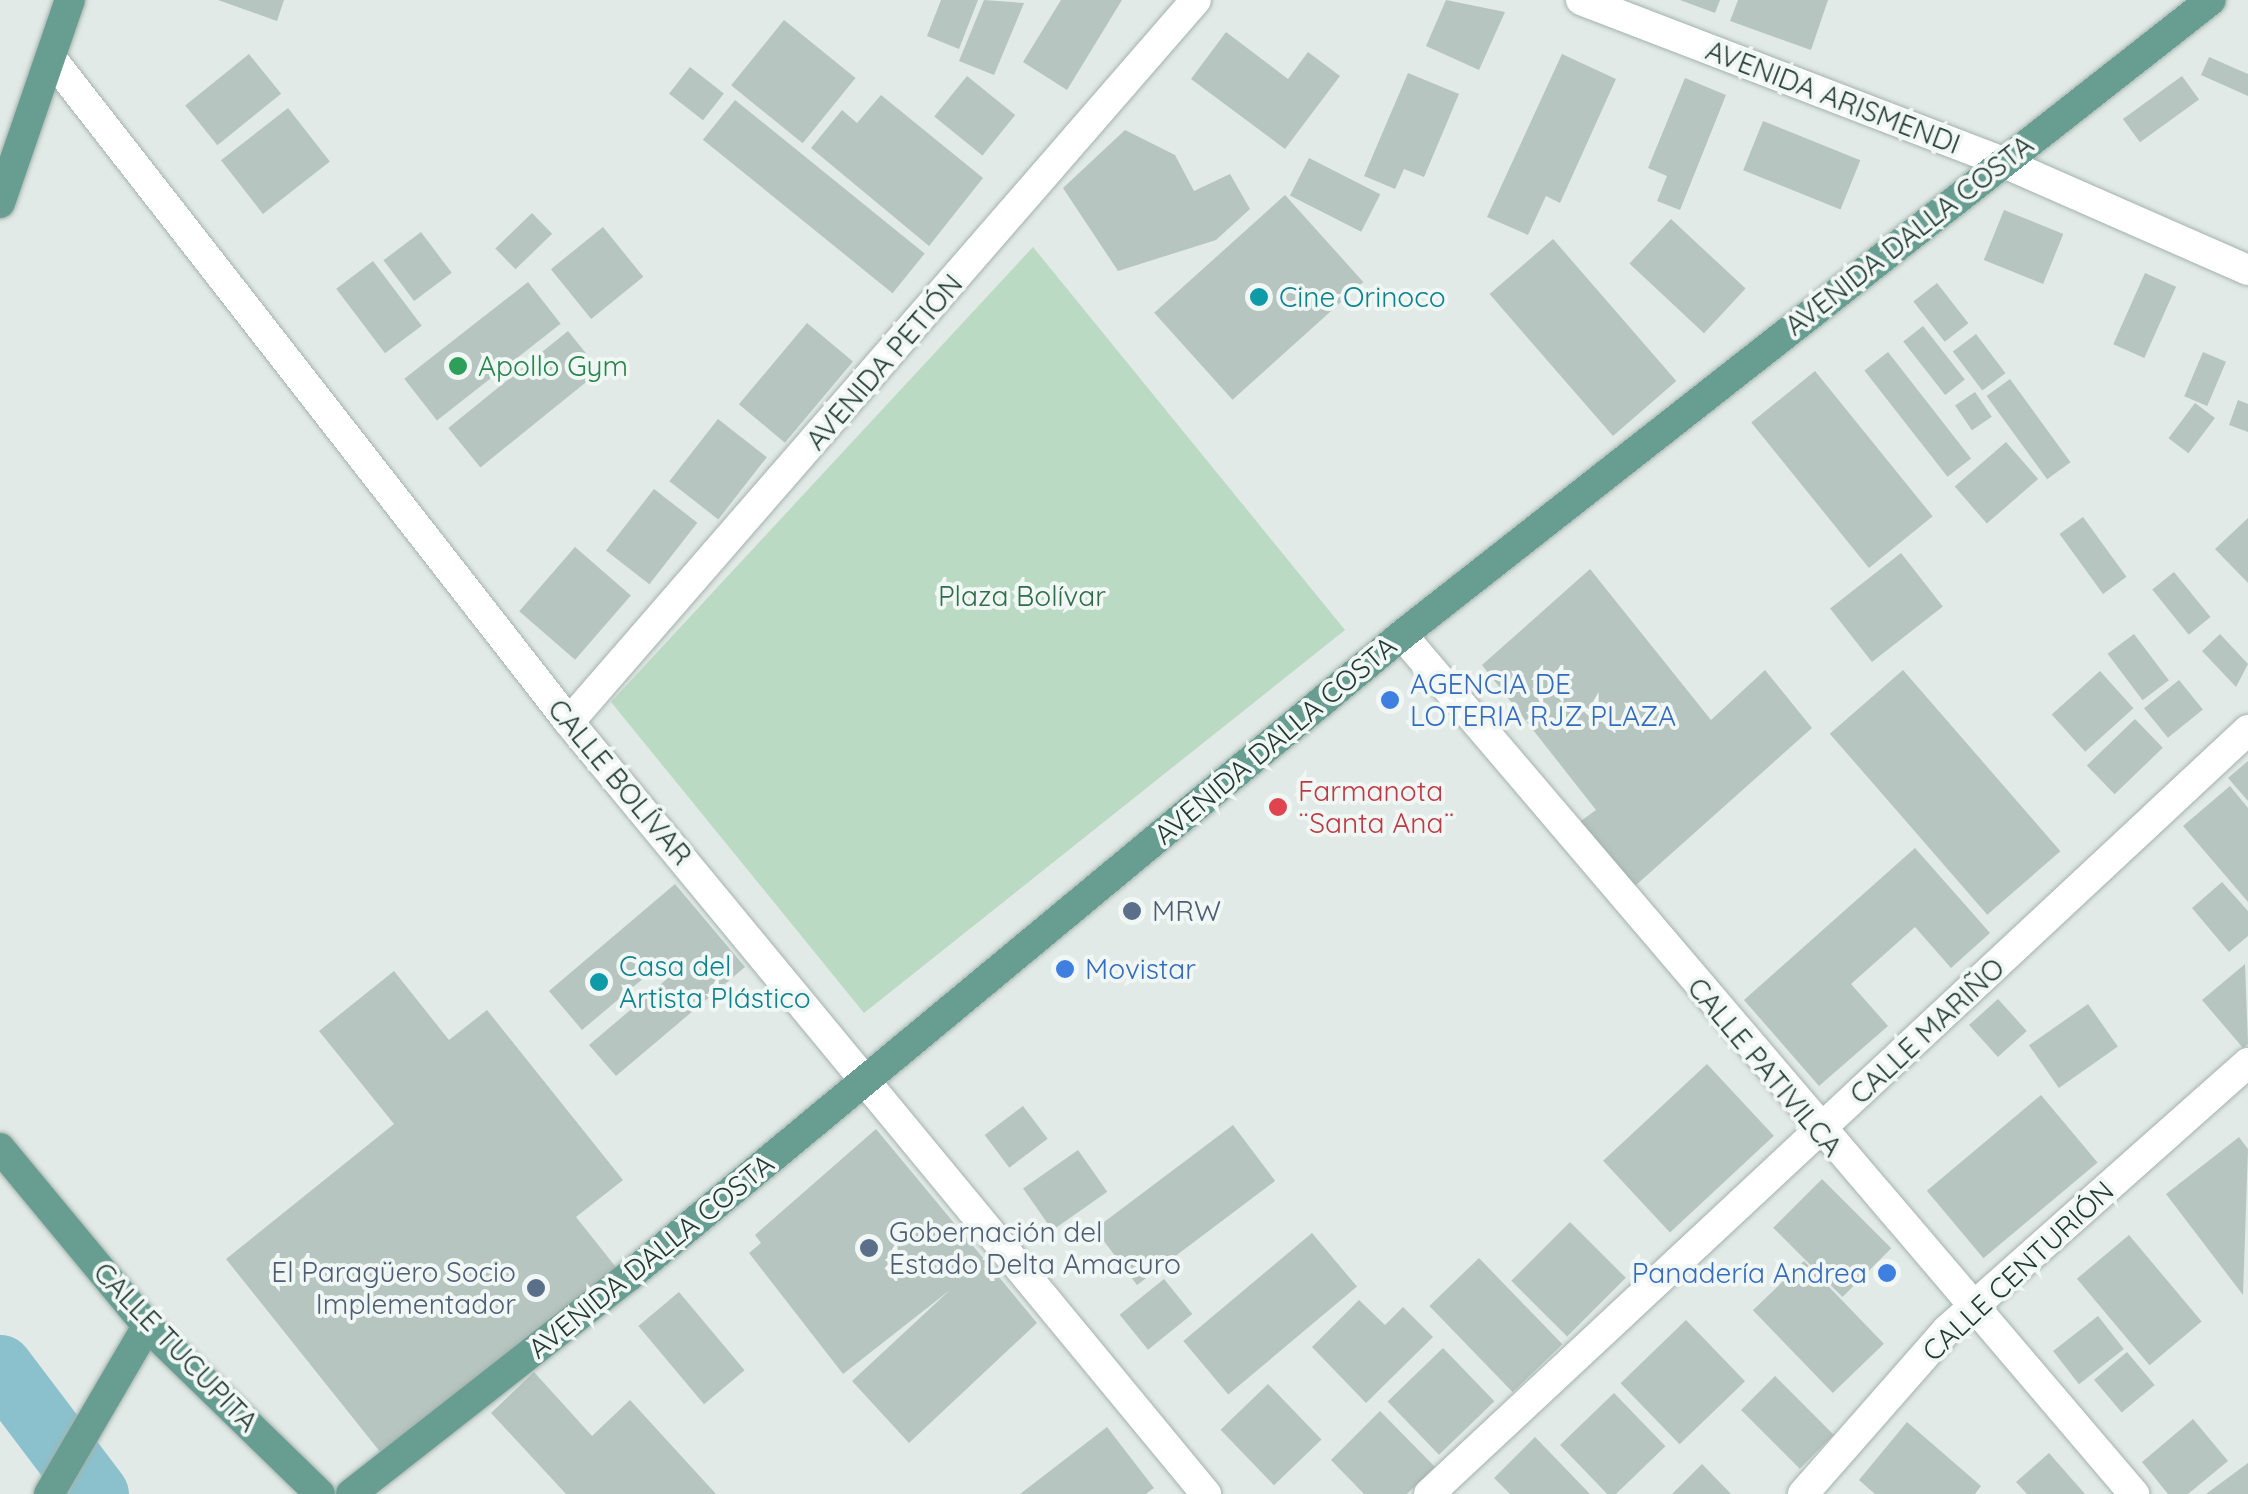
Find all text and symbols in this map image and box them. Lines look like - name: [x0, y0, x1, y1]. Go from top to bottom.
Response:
- street label: AVENIDA ARISMENDI: [1701, 33, 1965, 161]
- street label: AVENIDA DALLA COSTA: [1778, 128, 2040, 342]
- street label: AVENIDA PETIÓN: [799, 267, 969, 457]
- place label: Cine Orinoco: [1279, 280, 1446, 314]
- marker: Cine Orinoco: [1248, 286, 1270, 308]
- place label: Apollo Gym: [478, 349, 628, 383]
- marker: Apollo Gym: [447, 355, 469, 377]
- park label: Plaza Bolívar: [938, 579, 1106, 613]
- street label: AVENIDA DALLA COSTA: [1147, 629, 1403, 851]
- place label: AGENCIA DE LOTERIA RJZ PLAZA: [1410, 667, 1676, 733]
- marker: AGENCIA DE LOTERIA RJZ PLAZA: [1379, 689, 1401, 711]
- street label: CALLE BOLÍVAR: [541, 692, 699, 872]
- place label: Farmanota ¨Santa Ana¨: [1298, 774, 1455, 840]
- marker: Farmanota ¨Santa Ana¨: [1267, 796, 1289, 818]
- place label: MRW: [1152, 894, 1221, 928]
- marker: MRW: [1121, 900, 1143, 922]
- place label: Casa del Artista Plástico: [619, 949, 811, 1015]
- street label: CALLE MARIÑO: [1843, 951, 2011, 1111]
- place label: Movistar: [1085, 952, 1196, 986]
- marker: Movistar: [1054, 958, 1076, 980]
- marker: Casa del Artista Plástico: [588, 971, 610, 993]
- street label: CALLE PATIVILCA: [1681, 971, 1849, 1163]
- street label: AVENIDA DALLA COSTA: [522, 1147, 780, 1365]
- street label: CALLE CENTURIÓN: [1916, 1174, 2120, 1368]
- place label: Gobernación del Estado Delta Amacuro: [889, 1215, 1181, 1281]
- marker: Gobernación del Estado Delta Amacuro: [858, 1237, 880, 1259]
- street label: CALLE TUCUPITA: [87, 1255, 265, 1439]
- place label: El Paragüero Socio Implementador: [271, 1255, 516, 1321]
- place label: Panadería Andrea: [1632, 1256, 1867, 1290]
- marker: Panadería Andrea: [1876, 1262, 1898, 1284]
- marker: El Paragüero Socio Implementador: [525, 1277, 547, 1299]

